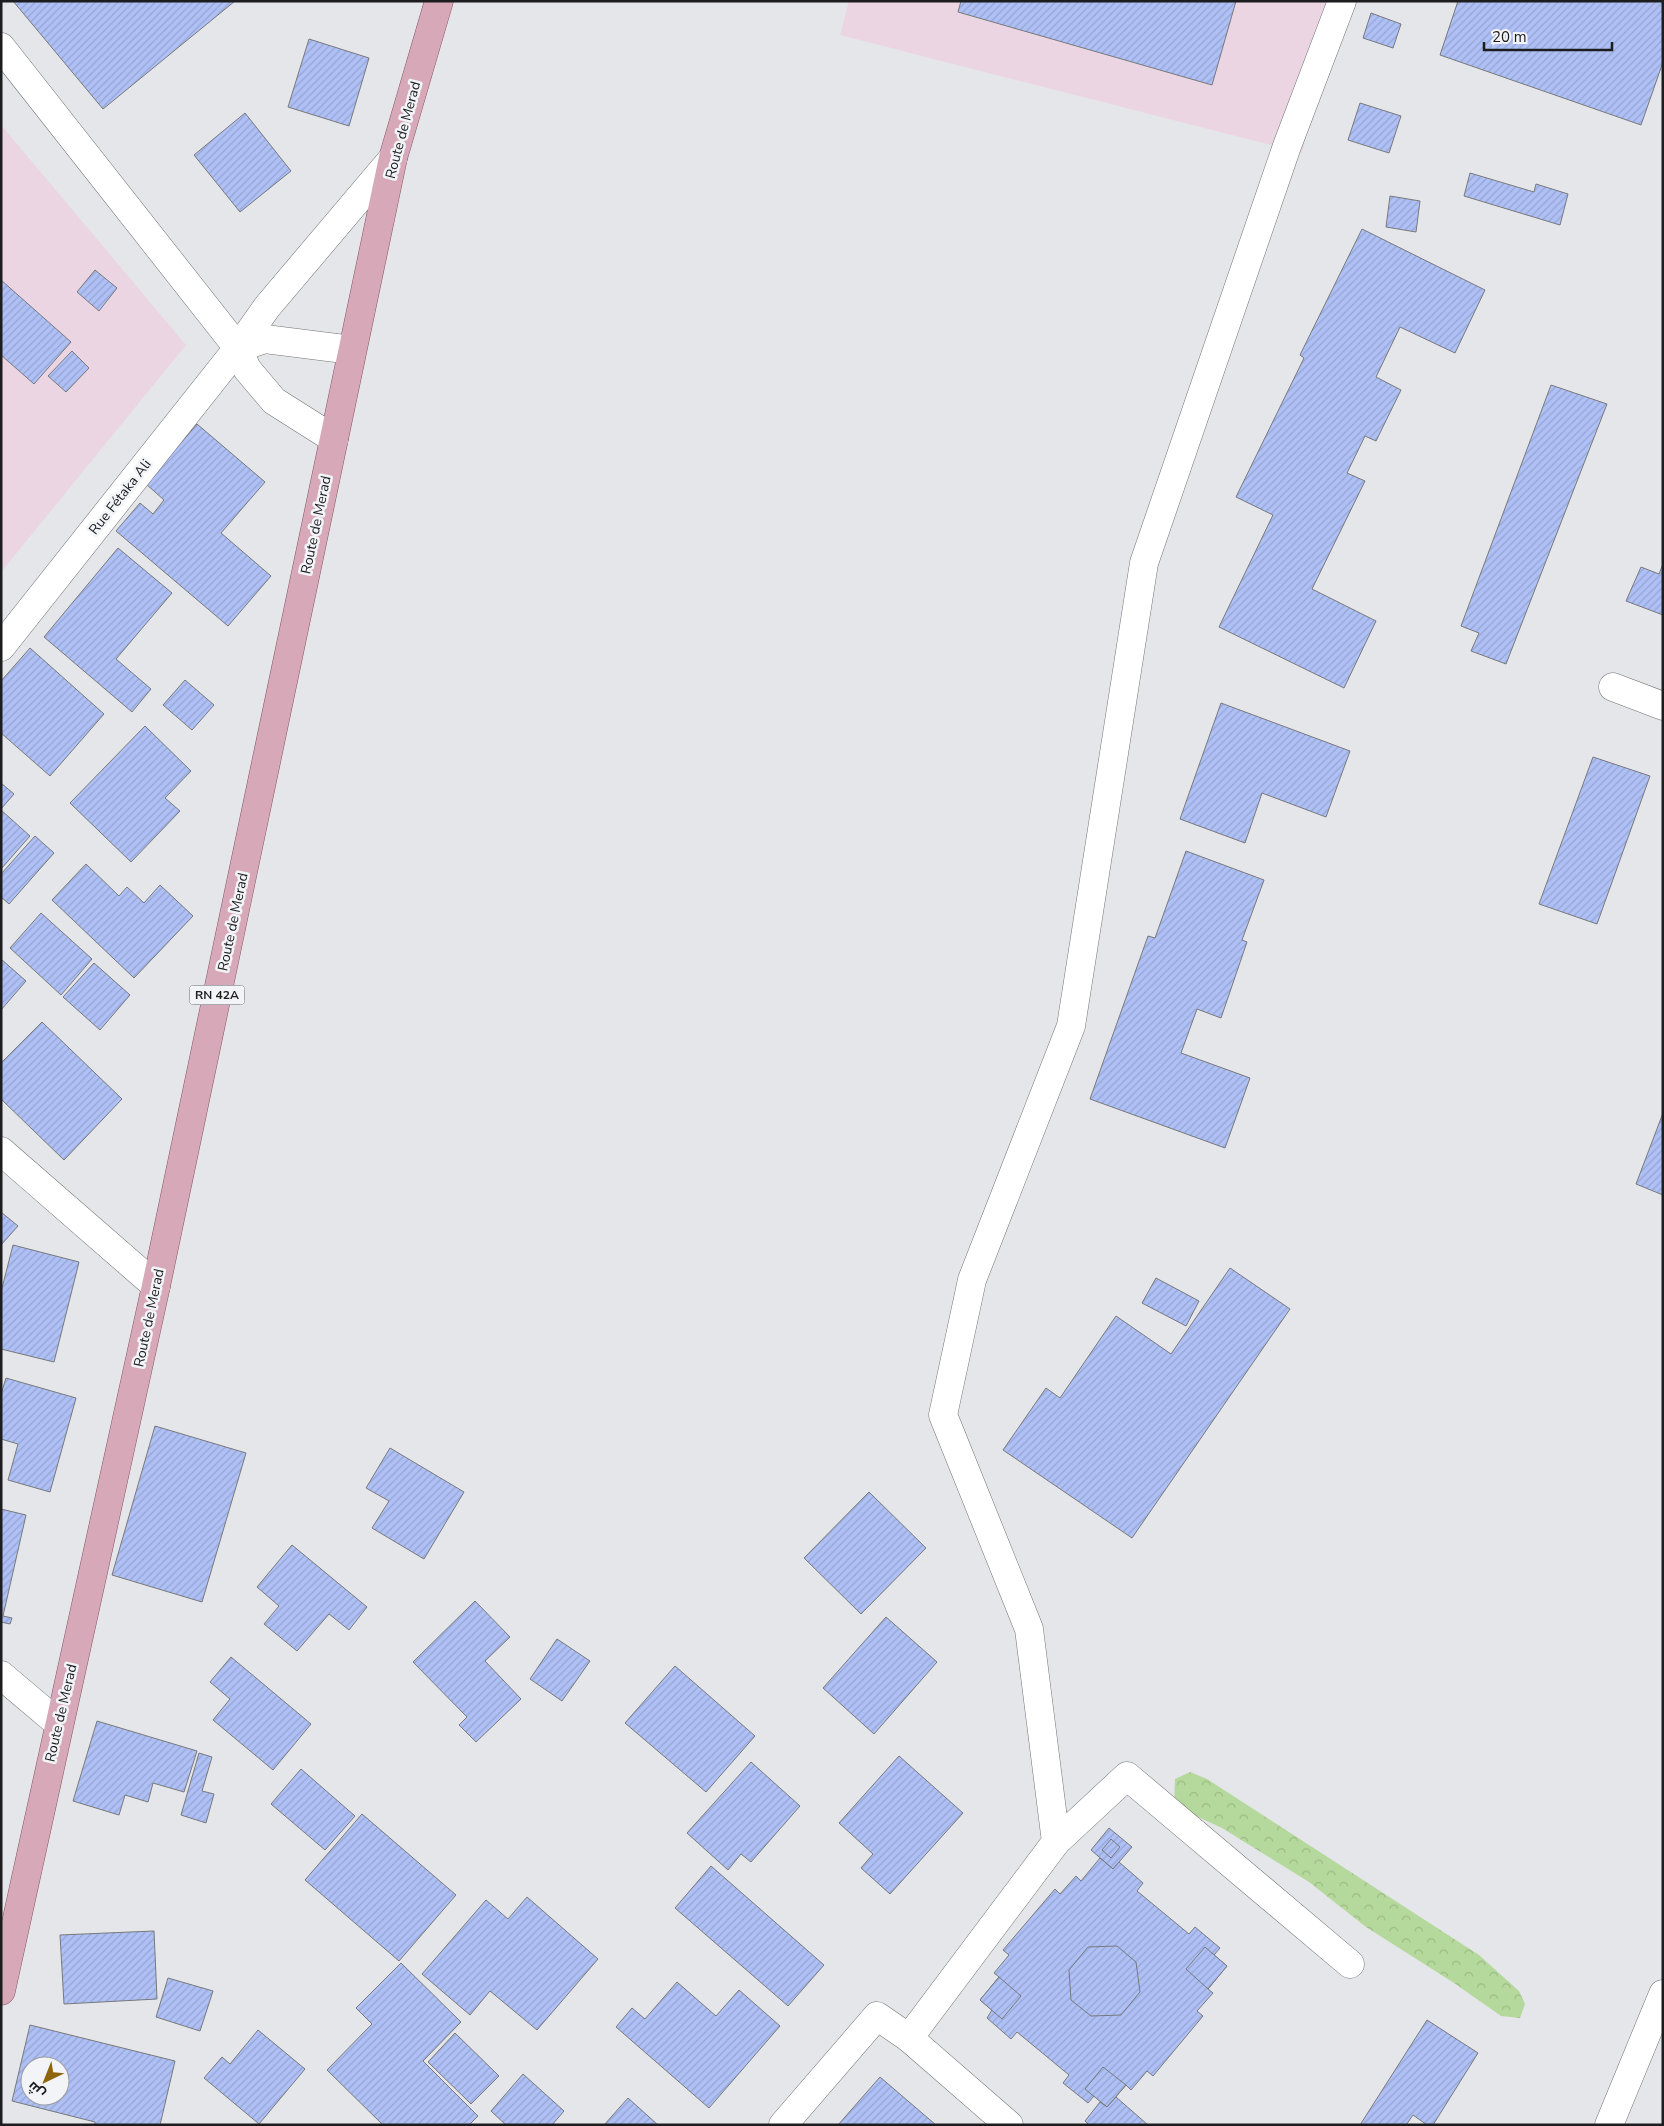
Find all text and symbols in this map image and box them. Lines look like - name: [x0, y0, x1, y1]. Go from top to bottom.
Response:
- scale bar: [1484, 20, 1612, 52]
- text: 20 m: [1492, 27, 1527, 47]
- street label: Route de Merad: [381, 79, 425, 181]
- street label: Rue Fétaka Ali: [85, 455, 155, 539]
- street label: Route de Merad: [296, 474, 336, 576]
- street label: Route de Merad: [213, 871, 253, 973]
- road number: RN 42A: [190, 986, 244, 1004]
- street label: Route de Merad: [129, 1267, 169, 1369]
- street label: Route de Merad: [41, 1662, 81, 1764]
- north arrow: [20, 2056, 70, 2106]
- text: ش: [23, 2077, 50, 2103]

